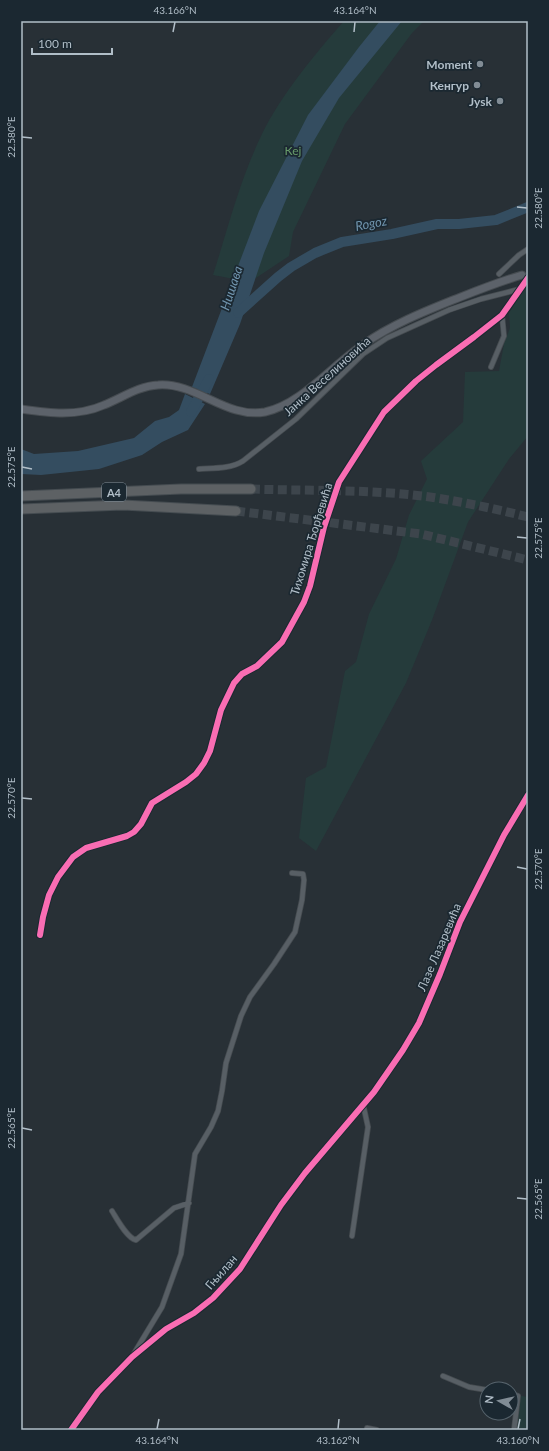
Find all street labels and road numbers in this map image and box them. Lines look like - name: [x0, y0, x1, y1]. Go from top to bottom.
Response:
- street label: Јанка Веселиновића: [280, 333, 374, 419]
- street label: Тихомира Ђорђевића: [287, 481, 335, 597]
- road number: A4: [102, 483, 126, 501]
- street label: Лазе Лазаревића: [413, 901, 464, 994]
- street label: Гњилан: [202, 1251, 240, 1293]

